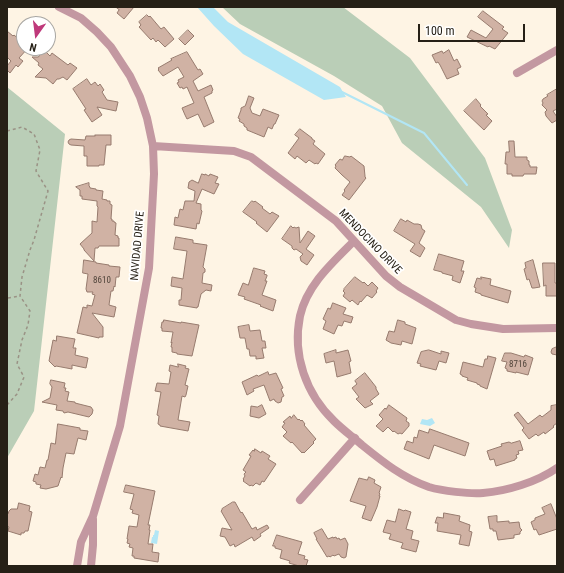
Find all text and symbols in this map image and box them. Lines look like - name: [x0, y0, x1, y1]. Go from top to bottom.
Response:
- north arrow: [16, 16, 56, 56]
- scale bar: [420, 16, 527, 42]
- text: 100 m: [425, 24, 455, 38]
- text: N: [28, 40, 38, 54]
- street label: MENDOCINO DRIVE: [336, 207, 404, 277]
- street label: NAVIDAD DRIVE: [128, 211, 148, 281]
- house number: 8610: [93, 276, 111, 286]
- house number: 8716: [509, 360, 527, 370]

